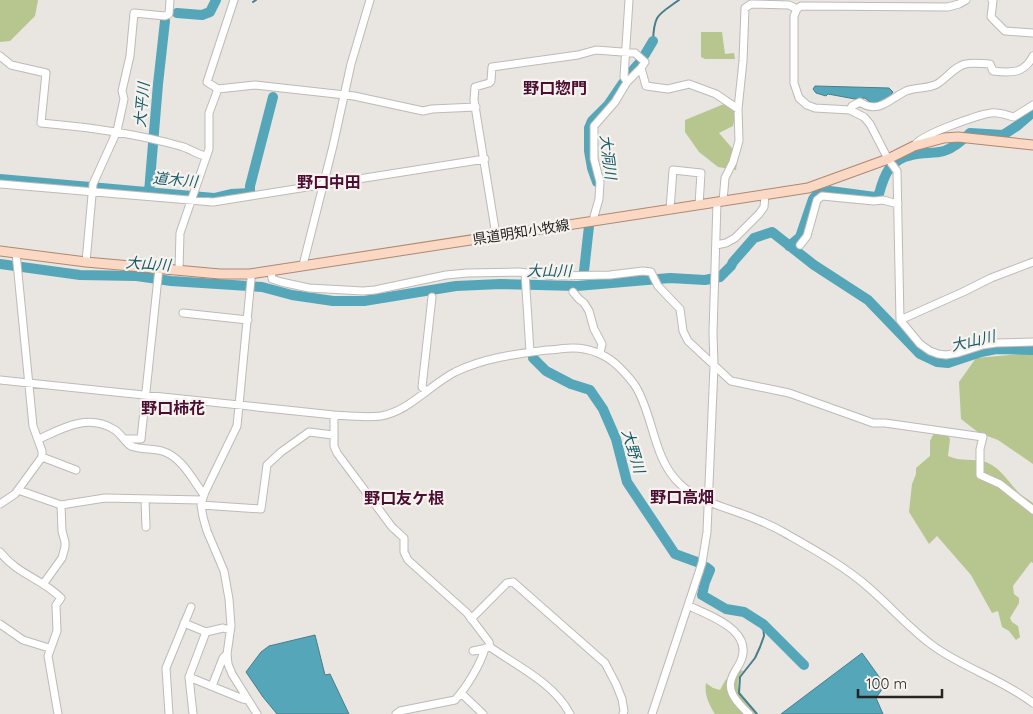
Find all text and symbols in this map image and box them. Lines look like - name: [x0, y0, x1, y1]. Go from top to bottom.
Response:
- district label: 野口惣門: [523, 78, 587, 98]
- water label: 大平川: [130, 80, 153, 128]
- water label: 大洞川: [596, 133, 621, 182]
- water label: 道木川: [152, 168, 200, 191]
- district label: 野口中田: [297, 172, 361, 192]
- street label: 県道明知小牧線: [471, 215, 571, 249]
- water label: 大山川: [125, 252, 173, 275]
- water label: 大山川: [526, 261, 573, 280]
- water label: 大山川: [949, 326, 999, 355]
- district label: 野口柿花: [141, 398, 205, 418]
- water label: 大野川: [618, 427, 650, 477]
- district label: 野口高畑: [650, 487, 714, 507]
- district label: 野口友ケ根: [364, 488, 444, 508]
- scale bar: [858, 666, 942, 698]
- text: 100 m: [866, 674, 907, 693]

